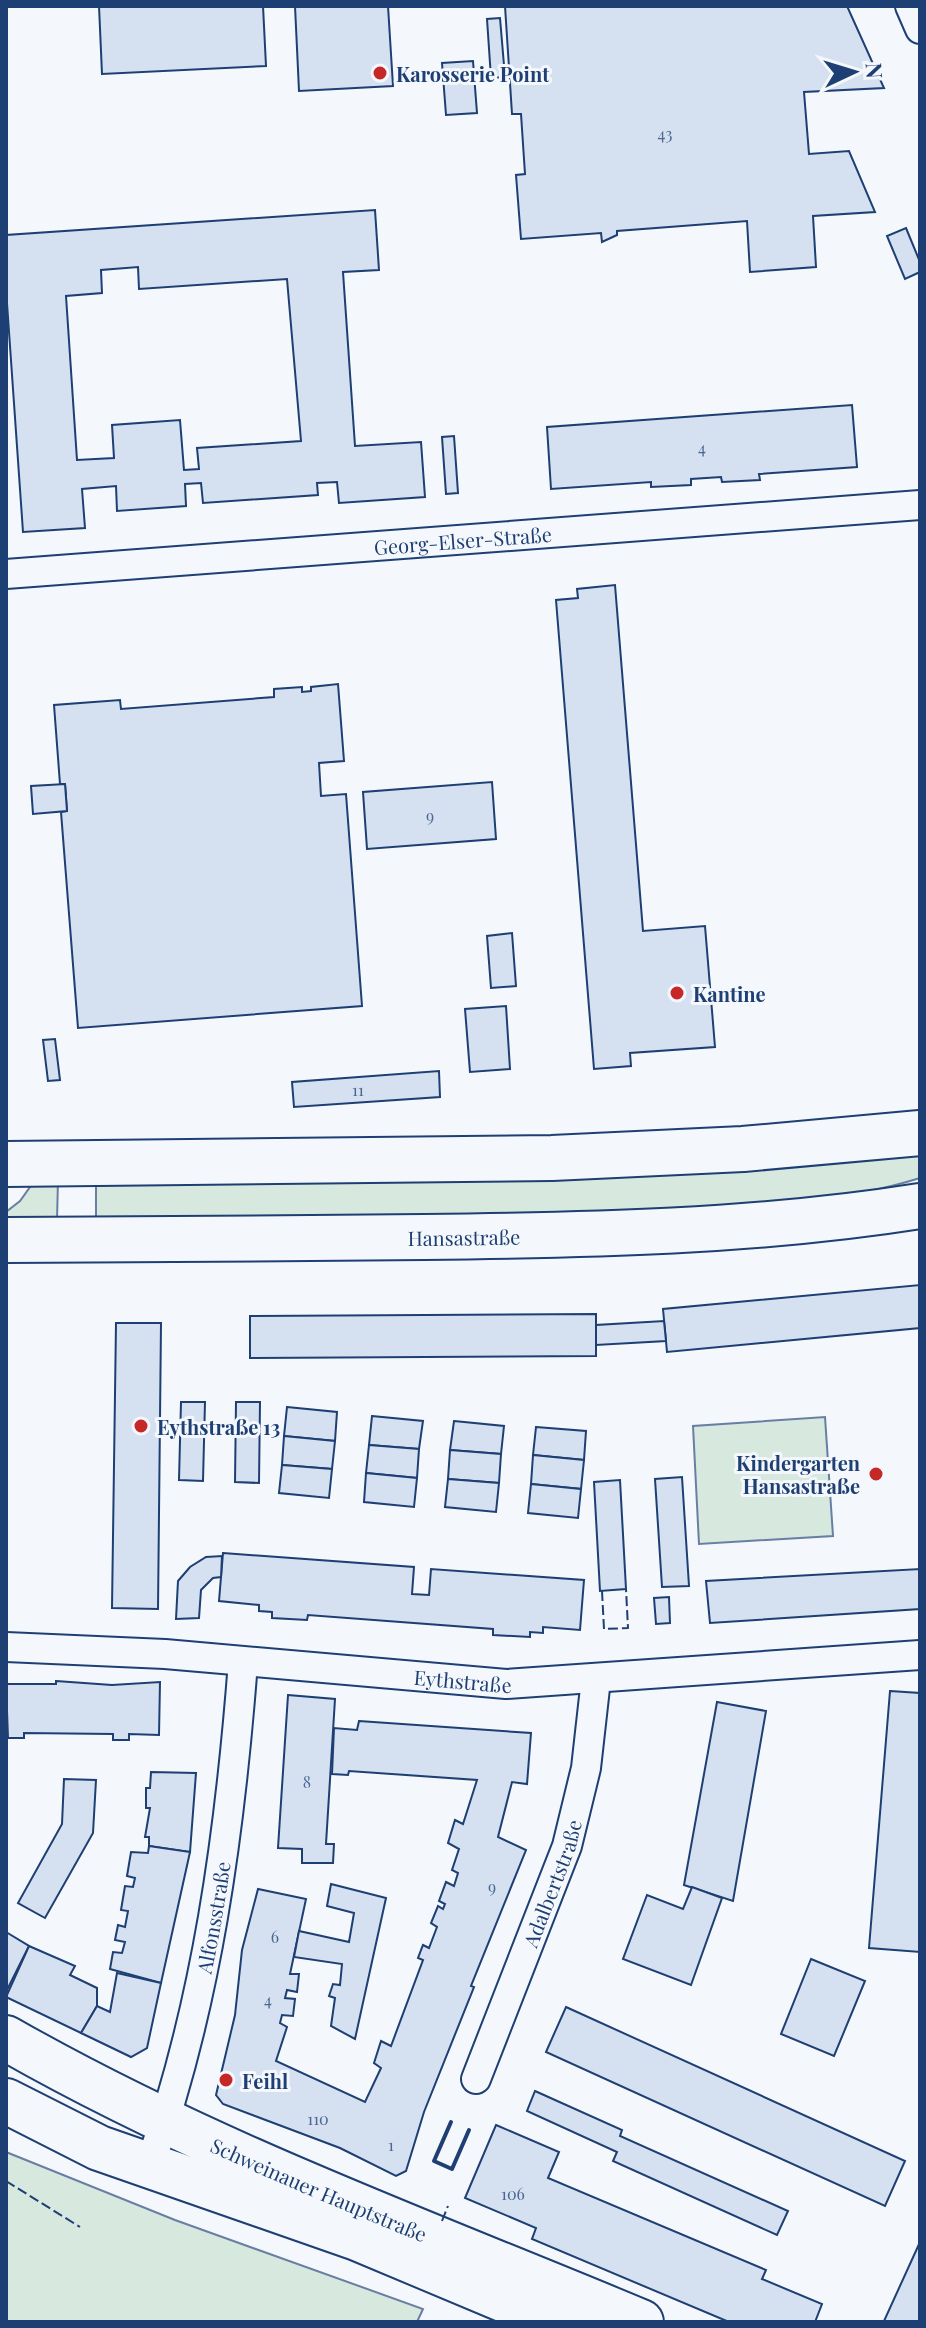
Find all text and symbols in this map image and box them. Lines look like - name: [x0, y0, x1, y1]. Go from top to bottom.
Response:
- north arrow: [814, 32, 894, 112]
- place label: Karosserie Point: [396, 60, 550, 87]
- text: N: [859, 62, 890, 80]
- marker: Karosserie Point: [371, 64, 389, 82]
- house number: 43: [658, 123, 672, 144]
- house number: 4: [698, 437, 706, 458]
- street label: Georg-Elser-Straße: [373, 519, 553, 560]
- house number: 9: [426, 805, 434, 826]
- place label: Kantine: [693, 980, 766, 1007]
- marker: Kantine: [668, 984, 686, 1002]
- house number: 11: [352, 1079, 364, 1100]
- street label: Hansastraße: [408, 1222, 521, 1251]
- place label: Eythstraße 13: [157, 1413, 281, 1440]
- marker: Eythstraße 13: [132, 1417, 150, 1435]
- place label: Kindergarten Hansastraße: [736, 1449, 861, 1499]
- marker: Kindergarten Hansastraße: [867, 1465, 885, 1483]
- street label: Eythstraße: [413, 1662, 512, 1698]
- house number: 8: [303, 1771, 311, 1792]
- street label: Adalbertstraße: [515, 1817, 586, 1952]
- street label: Alfonsstraße: [189, 1859, 235, 1977]
- house number: 9: [488, 1876, 496, 1897]
- house number: 6: [271, 1926, 279, 1947]
- house number: 4: [264, 1989, 272, 2010]
- place label: Feihl: [242, 2067, 288, 2094]
- marker: Feihl: [217, 2071, 235, 2089]
- house number: 110: [307, 2108, 329, 2129]
- street label: Schweinauer Hauptstraße: [207, 2131, 431, 2247]
- house number: 1: [388, 2134, 394, 2155]
- house number: 106: [501, 2183, 525, 2204]

